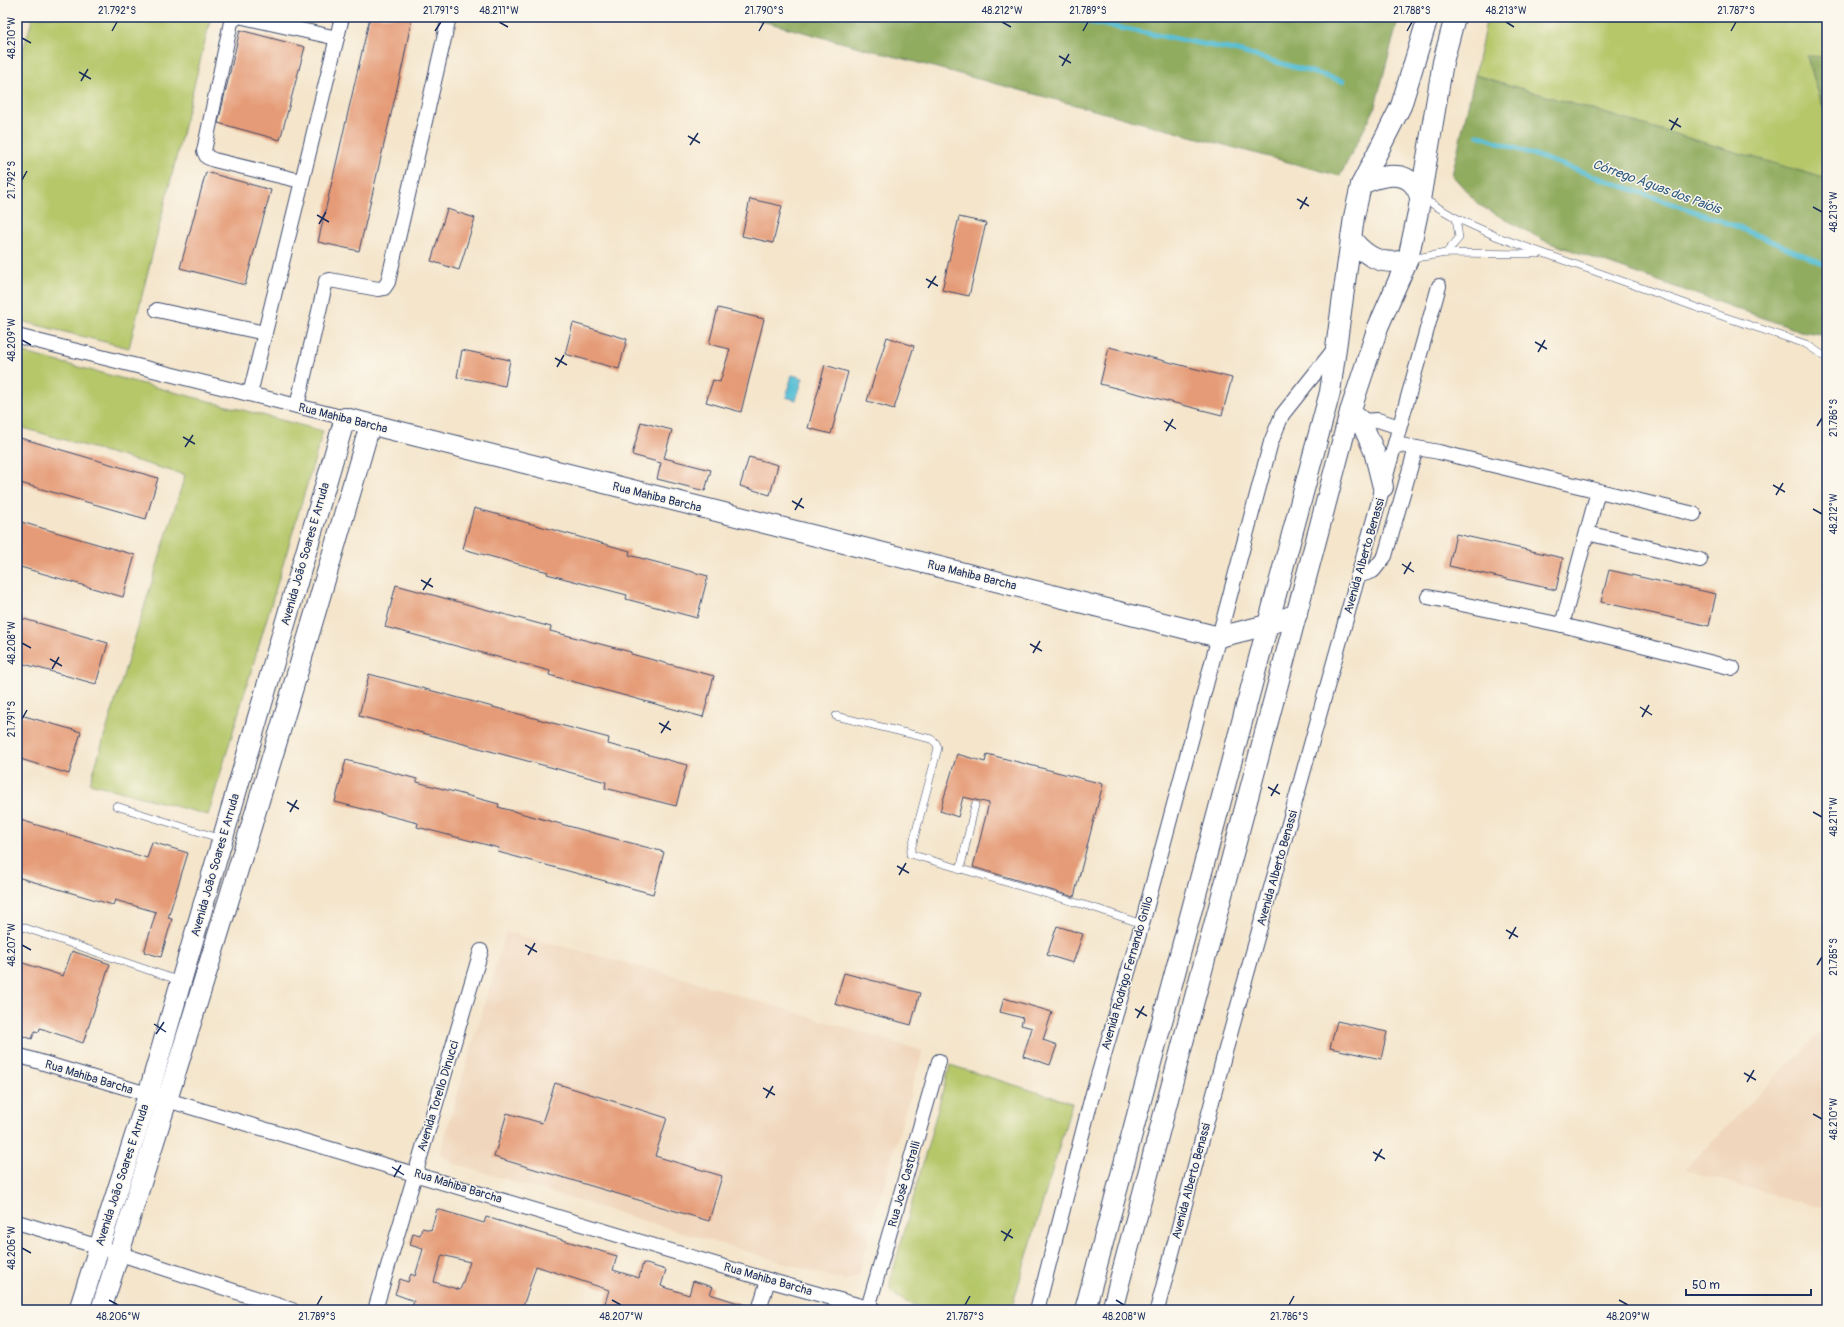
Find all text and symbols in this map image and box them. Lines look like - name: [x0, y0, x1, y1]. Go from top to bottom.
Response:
- text: 21.792°S: [98, 5, 136, 17]
- text: 21.791°S: [423, 5, 459, 17]
- text: 48.211°W: [479, 5, 519, 17]
- text: 21.790°S: [744, 5, 784, 17]
- text: 48.212°W: [981, 5, 1023, 17]
- text: 21.789°S: [1069, 5, 1107, 17]
- text: 21.788°S: [1393, 5, 1431, 17]
- text: 48.213°W: [1485, 5, 1527, 17]
- text: 21.787°S: [1717, 5, 1755, 17]
- text: 48.210°W: [6, 16, 18, 59]
- water label: Córrego Águas dos Paióis: [1590, 156, 1725, 218]
- text: 21.792°S: [6, 161, 18, 199]
- text: 48.213°W: [1828, 191, 1840, 233]
- text: 48.209°W: [6, 318, 18, 362]
- text: 21.786°S: [1828, 399, 1840, 437]
- street label: Rua Mahiba Barcha: [297, 400, 389, 437]
- street label: Rua Mahiba Barcha: [611, 479, 703, 516]
- street label: Avenida João Soares E Arruda: [278, 480, 333, 627]
- text: 48.212°W: [1828, 493, 1840, 535]
- street label: Avenida Alberto Benassi: [1341, 497, 1388, 616]
- street label: Rua Mahiba Barcha: [926, 557, 1018, 594]
- text: 48.208°W: [6, 621, 18, 665]
- text: 21.791°S: [6, 701, 18, 737]
- street label: Avenida João Soares E Arruda: [188, 791, 243, 938]
- text: 48.211°W: [1828, 797, 1840, 837]
- street label: Avenida Alberto Benassi: [1254, 809, 1301, 928]
- street label: Avenida Rodrigo Fernando Grillo: [1098, 894, 1157, 1052]
- text: 48.207°W: [6, 923, 18, 967]
- text: 21.785°S: [1828, 938, 1840, 976]
- street label: Avenida Torello Dinucci: [414, 1039, 462, 1153]
- street label: Rua Mahiba Barcha: [43, 1057, 135, 1098]
- text: 48.210°W: [1828, 1097, 1840, 1140]
- street label: Avenida João Soares E Arruda: [92, 1102, 153, 1248]
- street label: Avenida Alberto Benassi: [1169, 1121, 1214, 1241]
- street label: Rua José Castralli: [885, 1139, 924, 1229]
- street label: Rua Mahiba Barcha: [412, 1166, 504, 1207]
- text: 48.206°W: [6, 1225, 18, 1270]
- street label: Rua Mahiba Barcha: [722, 1260, 814, 1299]
- scale bar: [1686, 1271, 1811, 1297]
- text: 50 m: [1692, 1278, 1720, 1293]
- text: 48.206°W: [96, 1311, 141, 1323]
- text: 21.789°S: [298, 1311, 336, 1323]
- text: 48.207°W: [599, 1311, 643, 1323]
- text: 21.787°S: [946, 1311, 984, 1323]
- text: 48.208°W: [1102, 1311, 1146, 1323]
- text: 21.786°S: [1270, 1311, 1308, 1323]
- text: 48.209°W: [1606, 1311, 1650, 1323]

